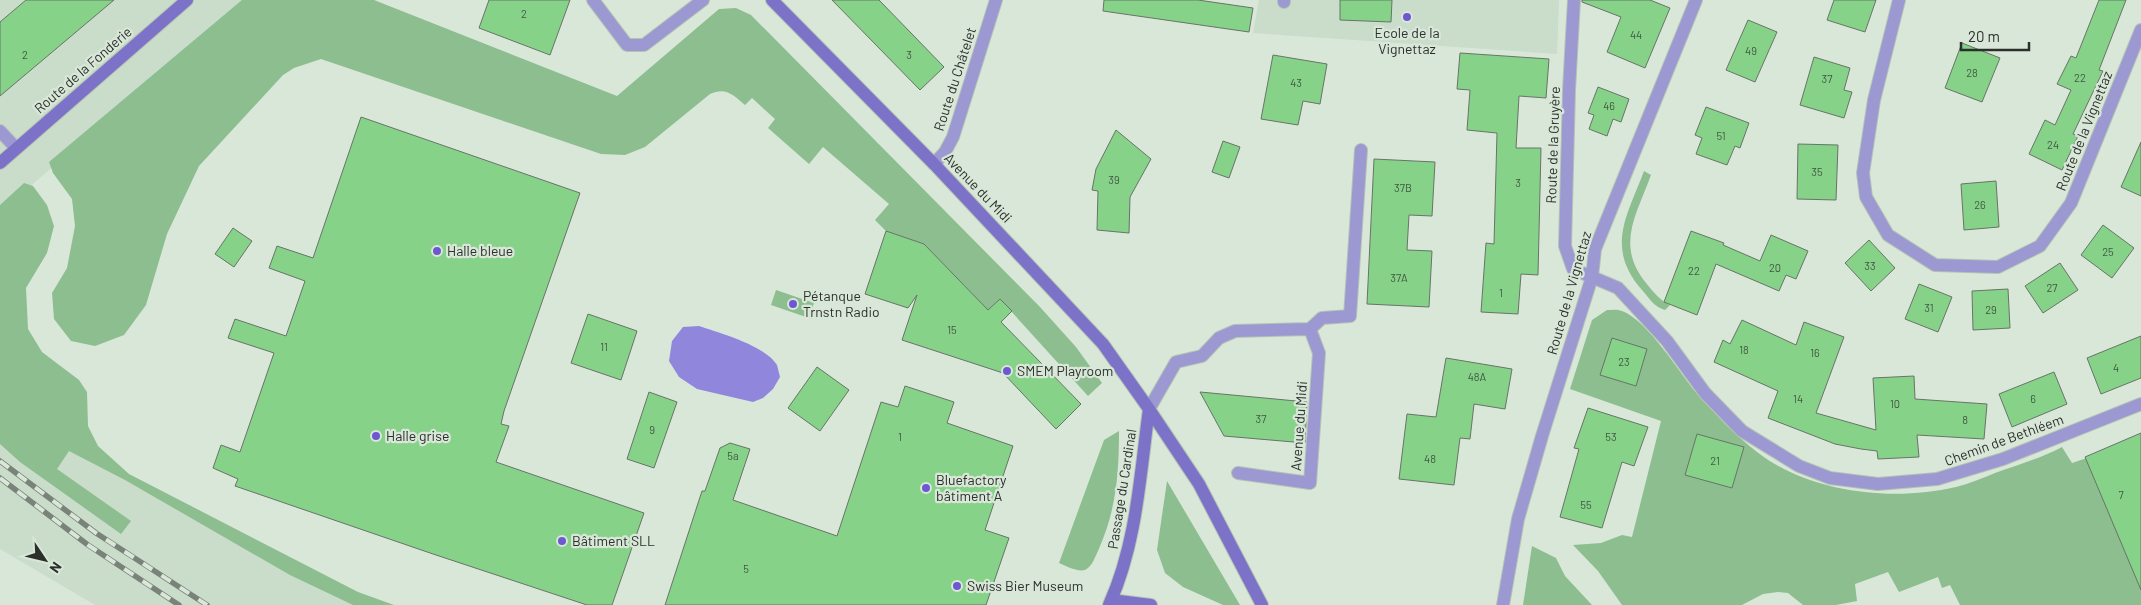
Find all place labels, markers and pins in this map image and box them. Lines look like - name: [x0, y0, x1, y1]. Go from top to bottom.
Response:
- marker: Ecole de la Vignettaz: [1401, 11, 1413, 23]
- place label: Ecole de la Vignettaz: [1374, 24, 1440, 57]
- place label: Halle bleue: [447, 242, 513, 259]
- marker: Halle bleue: [431, 245, 443, 257]
- place label: Pétanque Trnstn Radio: [803, 287, 880, 320]
- marker: Pétanque Trnstn Radio: [787, 298, 799, 310]
- place label: SMEM Playroom: [1017, 362, 1113, 379]
- marker: SMEM Playroom: [1001, 365, 1013, 377]
- place label: Halle grise: [386, 427, 449, 444]
- marker: Halle grise: [370, 430, 382, 442]
- place label: Bluefactory bâtiment A: [936, 471, 1007, 504]
- marker: Bluefactory bâtiment A: [920, 482, 932, 494]
- place label: Bâtiment SLL: [572, 532, 655, 549]
- marker: Bâtiment SLL: [556, 535, 568, 547]
- place label: Swiss Bier Museum: [967, 577, 1083, 594]
- marker: Swiss Bier Museum: [951, 580, 963, 592]

